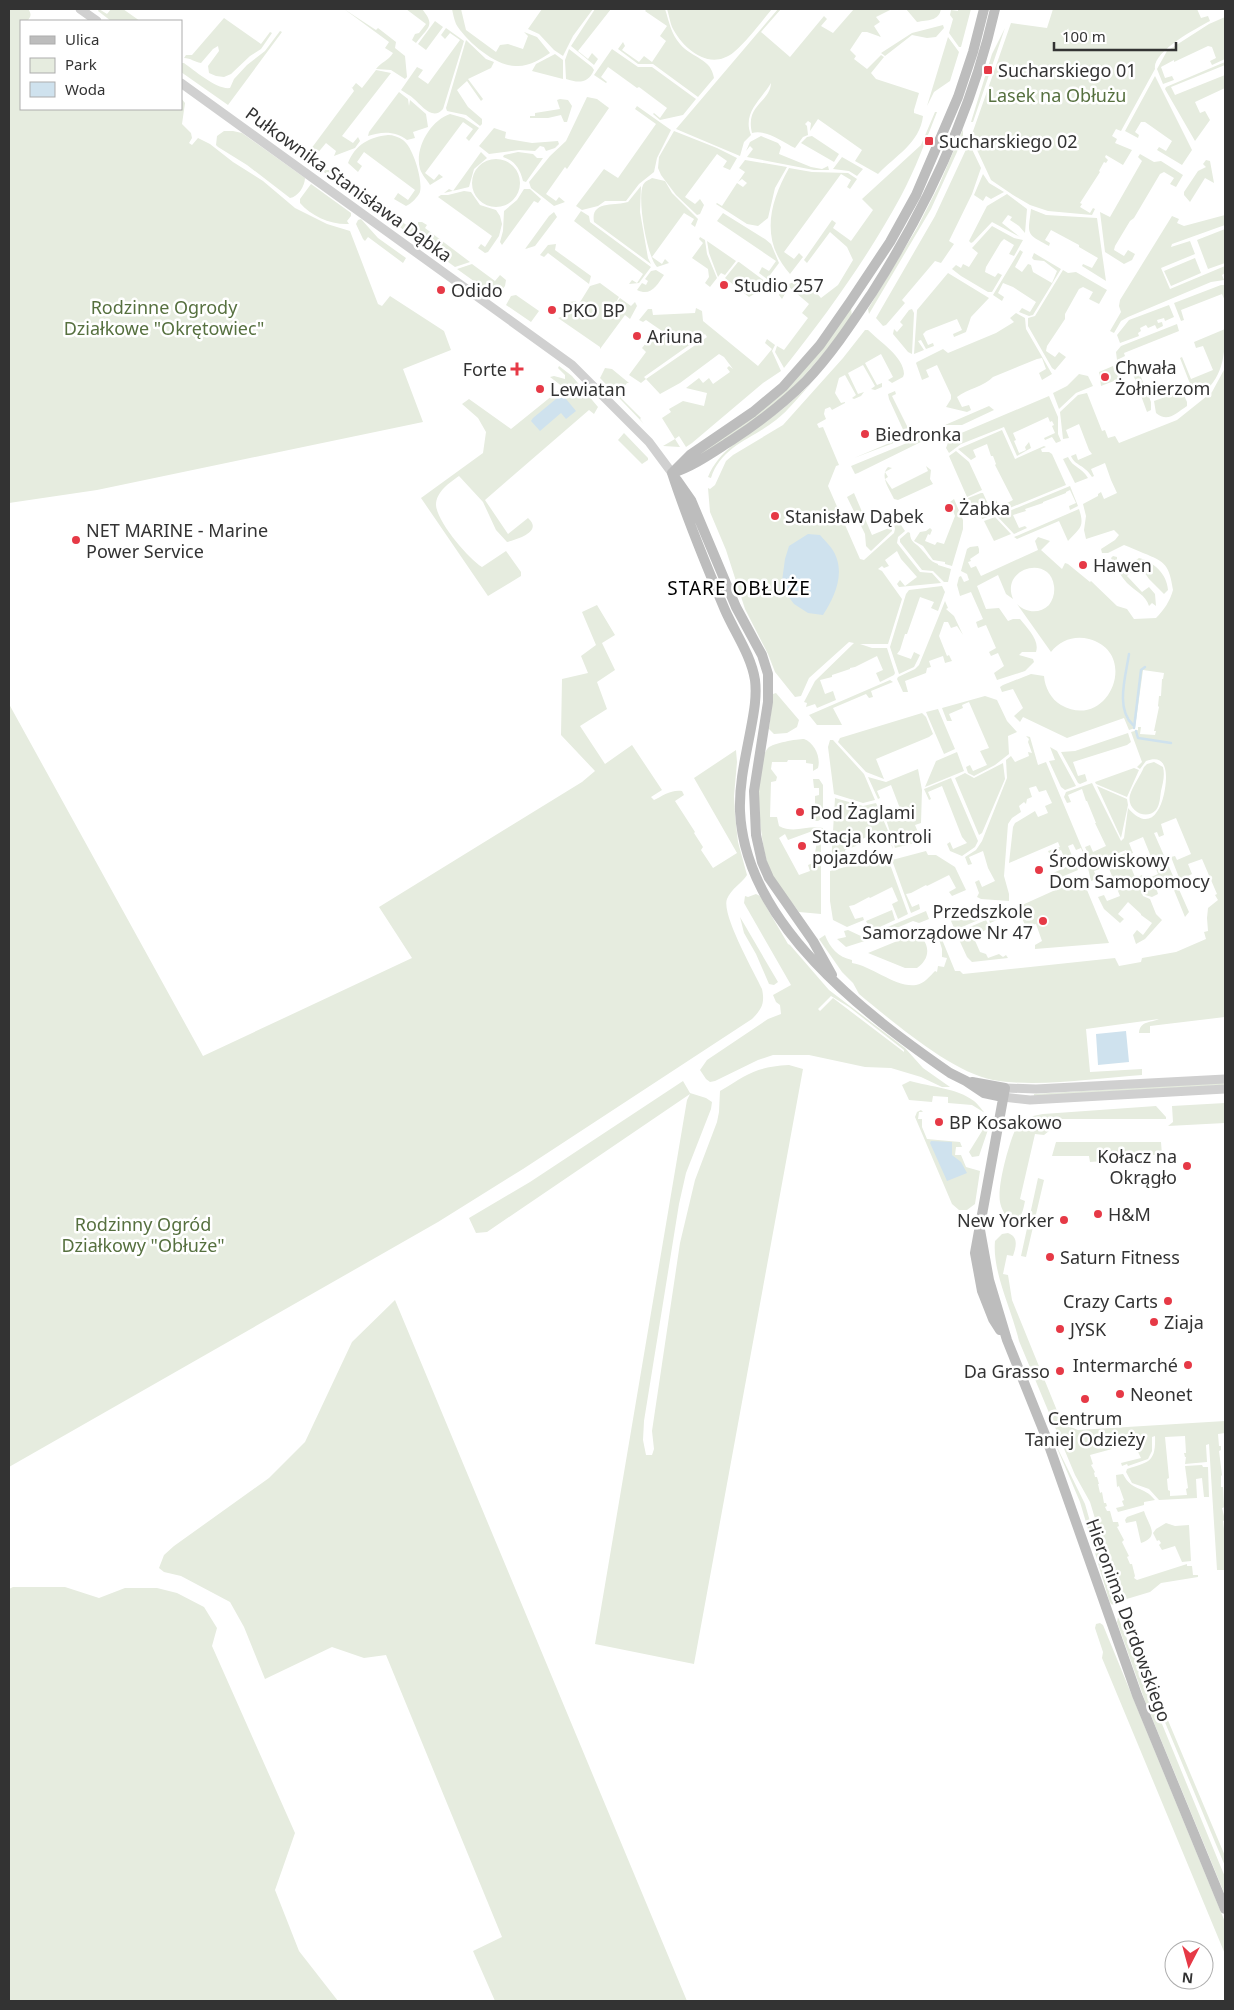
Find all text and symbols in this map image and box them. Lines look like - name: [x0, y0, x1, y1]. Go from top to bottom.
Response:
- legend: [20, 20, 182, 110]
- scale bar: [1054, 20, 1176, 52]
- text: 100 m: [1062, 26, 1106, 46]
- text: Ulica: [65, 29, 99, 49]
- text: Park: [65, 54, 97, 74]
- place label: Sucharskiego 01: [998, 58, 1137, 82]
- marker: Sucharskiego 01: [982, 64, 994, 76]
- text: Woda: [65, 79, 105, 99]
- park label: Lasek na Obłużu: [988, 83, 1126, 107]
- street label: Pułkownika Stanisława Dąbka: [241, 101, 457, 267]
- place label: Sucharskiego 02: [939, 129, 1078, 153]
- marker: Sucharskiego 02: [923, 135, 935, 147]
- place label: Studio 257: [734, 273, 824, 297]
- place label: Odido: [451, 278, 503, 302]
- marker: Studio 257: [718, 279, 730, 291]
- marker: Odido: [435, 284, 447, 296]
- park label: Rodzinne Ogrody Działkowe "Okrętowiec": [64, 295, 264, 340]
- place label: PKO BP: [562, 298, 625, 322]
- marker: PKO BP: [546, 304, 558, 316]
- place label: Ariuna: [647, 324, 703, 348]
- marker: Ariuna: [631, 330, 643, 342]
- place label: Chwała Żołnierzom: [1115, 355, 1210, 400]
- place label: Forte: [463, 357, 507, 381]
- marker: Forte: [511, 363, 523, 375]
- marker: Chwała Żołnierzom: [1099, 371, 1111, 383]
- place label: Lewiatan: [550, 377, 626, 401]
- marker: Lewiatan: [534, 383, 546, 395]
- place label: Biedronka: [875, 422, 961, 446]
- marker: Biedronka: [859, 428, 871, 440]
- place label: Żabka: [959, 496, 1010, 520]
- marker: Żabka: [943, 502, 955, 514]
- place label: Stanisław Dąbek: [785, 504, 924, 528]
- marker: Stanisław Dąbek: [769, 510, 781, 522]
- place label: NET MARINE - Marine Power Service: [86, 518, 268, 563]
- marker: NET MARINE - Marine Power Service: [70, 534, 82, 546]
- place label: Hawen: [1093, 553, 1152, 577]
- marker: Hawen: [1077, 559, 1089, 571]
- district label: STARE OBŁUŻE: [667, 575, 811, 601]
- place label: Pod Żaglami: [810, 800, 915, 824]
- marker: Pod Żaglami: [794, 806, 806, 818]
- place label: Stacja kontroli pojazdów: [812, 824, 932, 869]
- marker: Stacja kontroli pojazdów: [796, 840, 808, 852]
- place label: Środowiskowy Dom Samopomocy: [1049, 848, 1211, 893]
- marker: Środowiskowy Dom Samopomocy: [1033, 864, 1045, 876]
- place label: Przedszkole Samorządowe Nr 47: [862, 899, 1033, 944]
- marker: Przedszkole Samorządowe Nr 47: [1037, 915, 1049, 927]
- place label: BP Kosakowo: [949, 1110, 1062, 1134]
- marker: BP Kosakowo: [933, 1116, 945, 1128]
- place label: Kołacz na Okrągło: [1097, 1144, 1177, 1189]
- marker: Kołacz na Okrągło: [1181, 1160, 1193, 1172]
- place label: H&M: [1108, 1202, 1151, 1226]
- place label: New Yorker: [957, 1208, 1055, 1232]
- marker: H&M: [1092, 1208, 1104, 1220]
- park label: Rodzinny Ogród Działkowy "Obłuże": [61, 1212, 225, 1257]
- marker: New Yorker: [1058, 1214, 1070, 1226]
- place label: Saturn Fitness: [1060, 1245, 1180, 1269]
- marker: Saturn Fitness: [1044, 1251, 1056, 1263]
- place label: Crazy Carts: [1063, 1289, 1158, 1313]
- marker: Crazy Carts: [1162, 1295, 1174, 1307]
- place label: Ziaja: [1164, 1310, 1204, 1334]
- marker: Ziaja: [1148, 1316, 1160, 1328]
- place label: JYSK: [1068, 1317, 1107, 1341]
- marker: JYSK: [1054, 1323, 1066, 1335]
- place label: Intermarché: [1073, 1353, 1178, 1377]
- place label: Da Grasso: [964, 1359, 1050, 1383]
- marker: Intermarché: [1182, 1359, 1194, 1371]
- marker: Da Grasso: [1054, 1365, 1066, 1377]
- place label: Neonet: [1130, 1382, 1193, 1406]
- marker: Neonet: [1114, 1388, 1126, 1400]
- marker: Centrum Taniej Odzieży: [1079, 1393, 1091, 1405]
- place label: Centrum Taniej Odzieży: [1025, 1406, 1146, 1451]
- street label: Hieronima Derdowskiego: [1081, 1515, 1177, 1725]
- north arrow: [1164, 1940, 1214, 1990]
- text: N: [1181, 1968, 1194, 1988]

